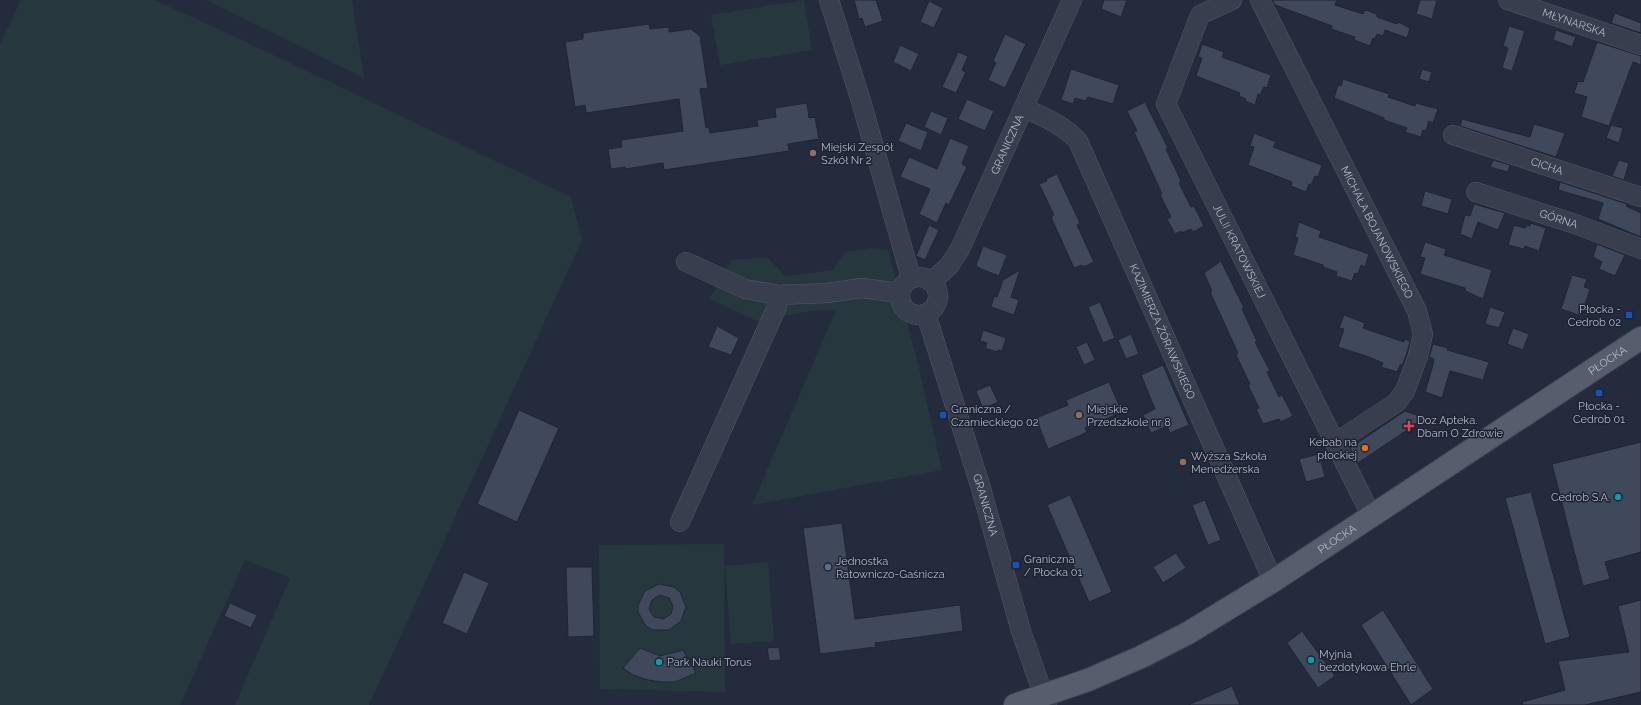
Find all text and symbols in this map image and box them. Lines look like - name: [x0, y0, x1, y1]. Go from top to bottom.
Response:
- street label: MŁYNARSKA: [1541, 6, 1608, 39]
- street label: GRANICZNA: [988, 112, 1026, 176]
- place label: Miejski Zespół Szkół Nr 2: [821, 141, 894, 167]
- marker: Miejski Zespół Szkół Nr 2: [808, 148, 818, 158]
- street label: CICHA: [1529, 155, 1565, 178]
- street label: MICHAŁA BOJANOWSKIEGO: [1338, 164, 1416, 301]
- street label: JULII KRATOWSKIEJ: [1210, 202, 1268, 300]
- street label: GÓRNA: [1538, 207, 1580, 231]
- street label: KAZIMIERZA ŻÓRAWSKIEGO: [1127, 262, 1198, 401]
- place label: Płocka - Cedrob 02: [1568, 303, 1621, 329]
- marker: Płocka - Cedrob 02: [1624, 310, 1634, 320]
- street label: PŁOCKA: [1586, 343, 1629, 378]
- marker: Płocka - Cedrob 01: [1594, 388, 1604, 398]
- place label: Płocka - Cedrob 01: [1573, 400, 1625, 426]
- place label: Graniczna / Czarnieckiego 02: [951, 403, 1039, 429]
- place label: Miejskie Przedszkole nr 8: [1087, 403, 1171, 429]
- marker: Graniczna / Czarnieckiego 02: [938, 410, 948, 420]
- marker: Miejskie Przedszkole nr 8: [1074, 410, 1084, 420]
- place label: Doz Apteka. Dbam O Zdrowie: [1417, 414, 1504, 440]
- marker: Doz Apteka. Dbam O Zdrowie: [1404, 421, 1414, 431]
- place label: Kebab na płockiej: [1309, 436, 1357, 462]
- marker: Kebab na płockiej: [1360, 443, 1370, 453]
- place label: Wyższa Szkoła Menedżerska: [1191, 450, 1267, 476]
- marker: Wyższa Szkoła Menedżerska: [1178, 457, 1188, 467]
- street label: GRANICZNA: [970, 472, 1001, 538]
- place label: Cedrob S.A.: [1551, 491, 1610, 504]
- marker: Cedrob S.A.: [1613, 492, 1623, 502]
- street label: PŁOCKA: [1315, 521, 1359, 556]
- place label: Graniczna / Płocka 01: [1024, 553, 1082, 579]
- place label: Jednostka Ratowniczo-Gaśnicza: [836, 555, 945, 581]
- marker: Graniczna / Płocka 01: [1011, 560, 1021, 570]
- marker: Jednostka Ratowniczo-Gaśnicza: [823, 562, 833, 572]
- place label: Myjnia bezdotykowa Ehrle: [1319, 648, 1417, 674]
- marker: Myjnia bezdotykowa Ehrle: [1306, 655, 1316, 665]
- place label: Park Nauki Torus: [667, 656, 752, 669]
- marker: Park Nauki Torus: [654, 657, 664, 667]

